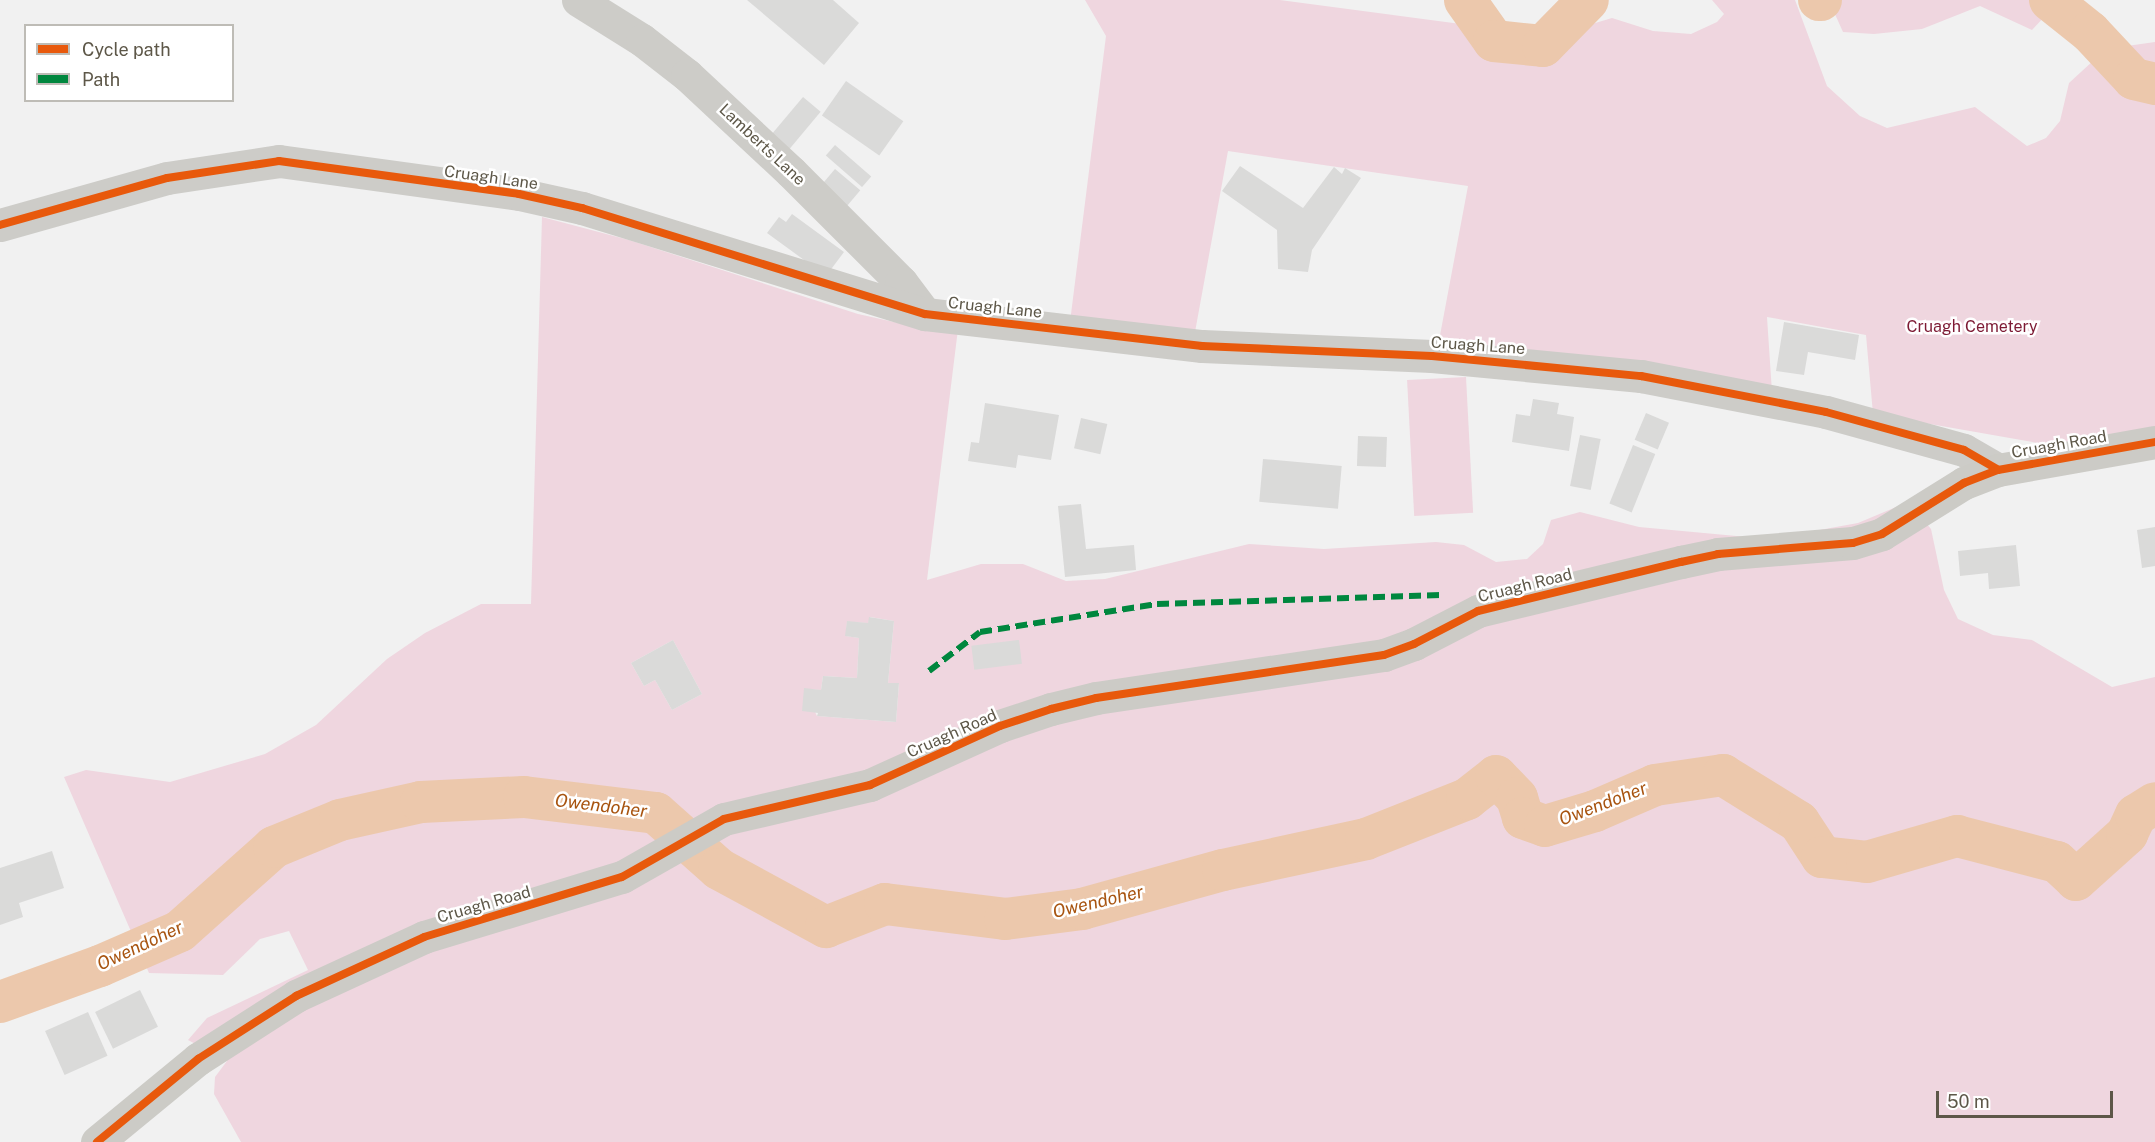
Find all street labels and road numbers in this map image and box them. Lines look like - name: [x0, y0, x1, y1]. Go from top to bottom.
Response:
- street label: Lamberts Lane: [715, 100, 809, 190]
- street label: Cruagh Lane: [443, 162, 539, 194]
- street label: Cruagh Lane: [947, 294, 1043, 322]
- street label: Cruagh Lane: [1430, 333, 1526, 359]
- street label: Cruagh Road: [2010, 427, 2108, 463]
- street label: Cruagh Road: [1476, 565, 1574, 607]
- street label: Cruagh Road: [904, 706, 1000, 762]
- street label: Cruagh Road: [435, 882, 533, 928]

